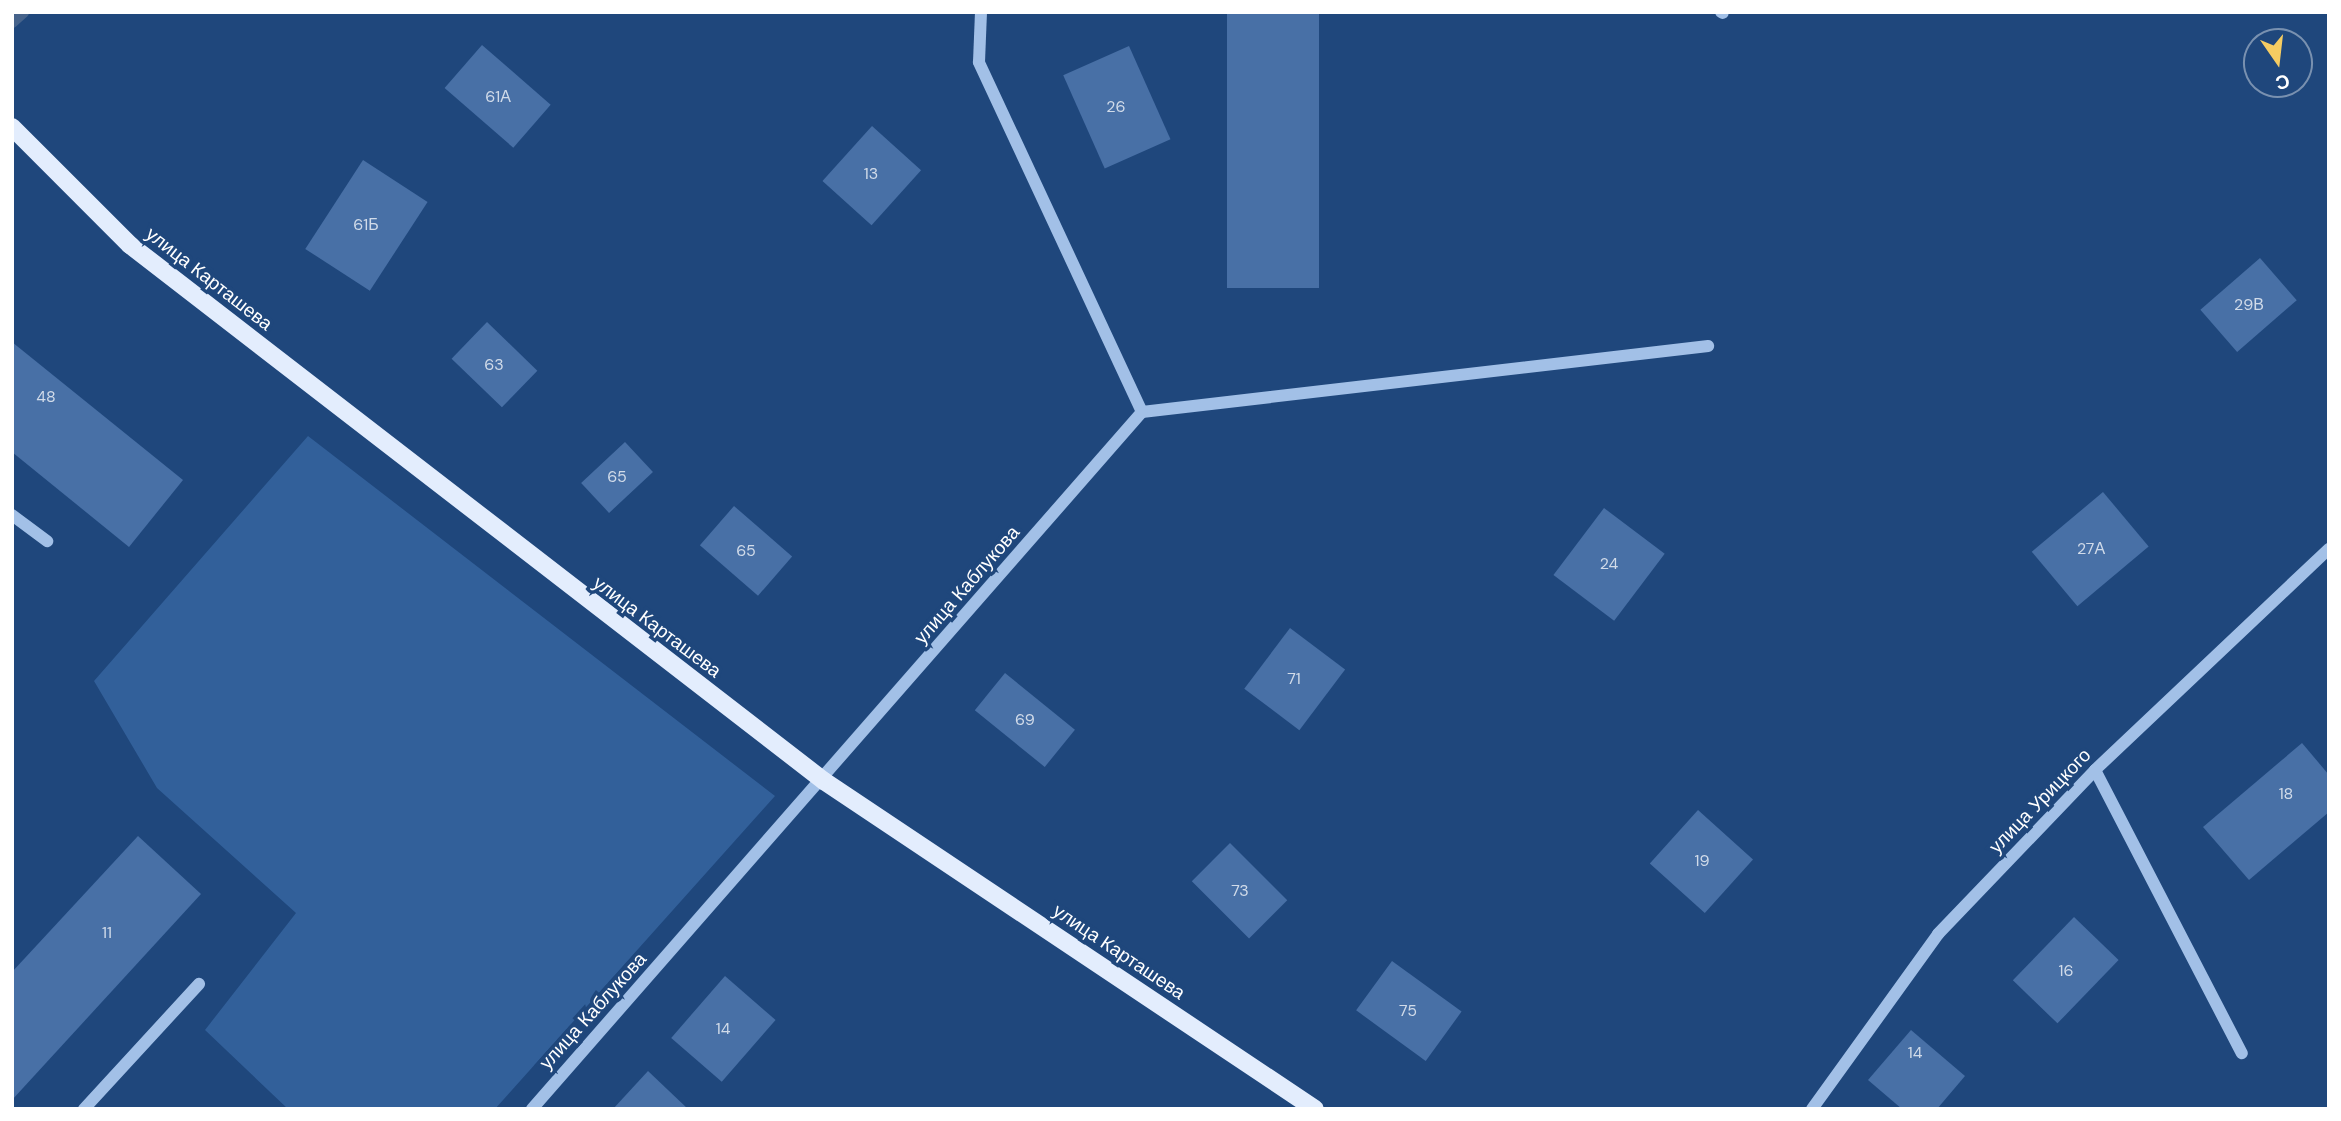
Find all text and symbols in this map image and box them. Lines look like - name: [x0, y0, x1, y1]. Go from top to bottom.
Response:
- north arrow: [2243, 28, 2313, 98]
- text: С: [2273, 68, 2292, 96]
- house number: 61А: [485, 87, 511, 107]
- house number: 26: [1106, 97, 1126, 117]
- house number: 13: [864, 164, 878, 184]
- house number: 61Б: [353, 215, 379, 235]
- street label: улица Карташева: [141, 222, 277, 336]
- house number: 29В: [2234, 295, 2264, 315]
- house number: 63: [484, 355, 504, 375]
- house number: 48: [36, 387, 56, 407]
- house number: 65: [607, 467, 627, 487]
- street label: улица Каблукова: [909, 521, 1025, 649]
- house number: 27А: [2077, 539, 2105, 559]
- house number: 65: [736, 541, 756, 561]
- house number: 24: [1600, 554, 1618, 574]
- street label: улица Карташева: [588, 571, 726, 683]
- house number: 71: [1287, 669, 1301, 689]
- house number: 69: [1015, 710, 1035, 730]
- street label: улица Урицкого: [1984, 744, 2096, 858]
- house number: 18: [2279, 784, 2293, 804]
- house number: 19: [1694, 851, 1710, 871]
- house number: 73: [1231, 881, 1249, 901]
- street label: улица Карташева: [1049, 899, 1189, 1005]
- house number: 11: [102, 923, 112, 943]
- street label: улица Каблукова: [535, 948, 651, 1074]
- house number: 16: [2058, 961, 2074, 981]
- house number: 75: [1399, 1001, 1417, 1021]
- house number: 14: [716, 1019, 730, 1039]
- house number: 14: [1908, 1043, 1922, 1063]

